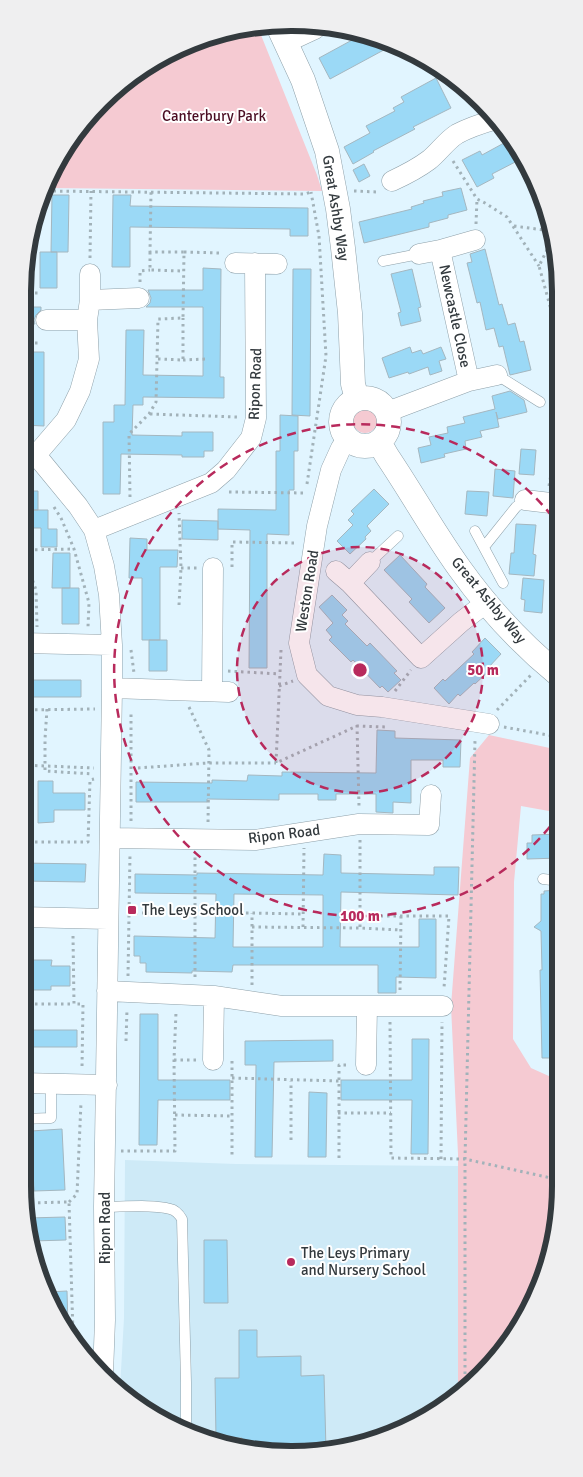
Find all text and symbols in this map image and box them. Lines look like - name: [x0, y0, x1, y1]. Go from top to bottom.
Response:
- park label: Canterbury Park: [162, 107, 266, 125]
- street label: Great Ashby Way: [319, 154, 353, 262]
- street label: Newcastle Close: [435, 263, 475, 369]
- street label: Ripon Road: [245, 347, 265, 421]
- street label: Weston Road: [292, 549, 322, 633]
- street label: Great Ashby Way: [448, 553, 530, 647]
- centre of rings: [351, 661, 369, 679]
- text: 50 m: [467, 661, 499, 679]
- street label: Ripon Road: [247, 821, 321, 847]
- place label: The Leys School: [142, 901, 244, 919]
- marker: The Leys School: [126, 904, 138, 916]
- text: 100 m: [340, 907, 380, 925]
- street label: Ripon Road: [96, 1192, 114, 1264]
- place label: The Leys Primary and Nursery School: [301, 1244, 426, 1279]
- marker: The Leys Primary and Nursery School: [285, 1256, 297, 1268]

